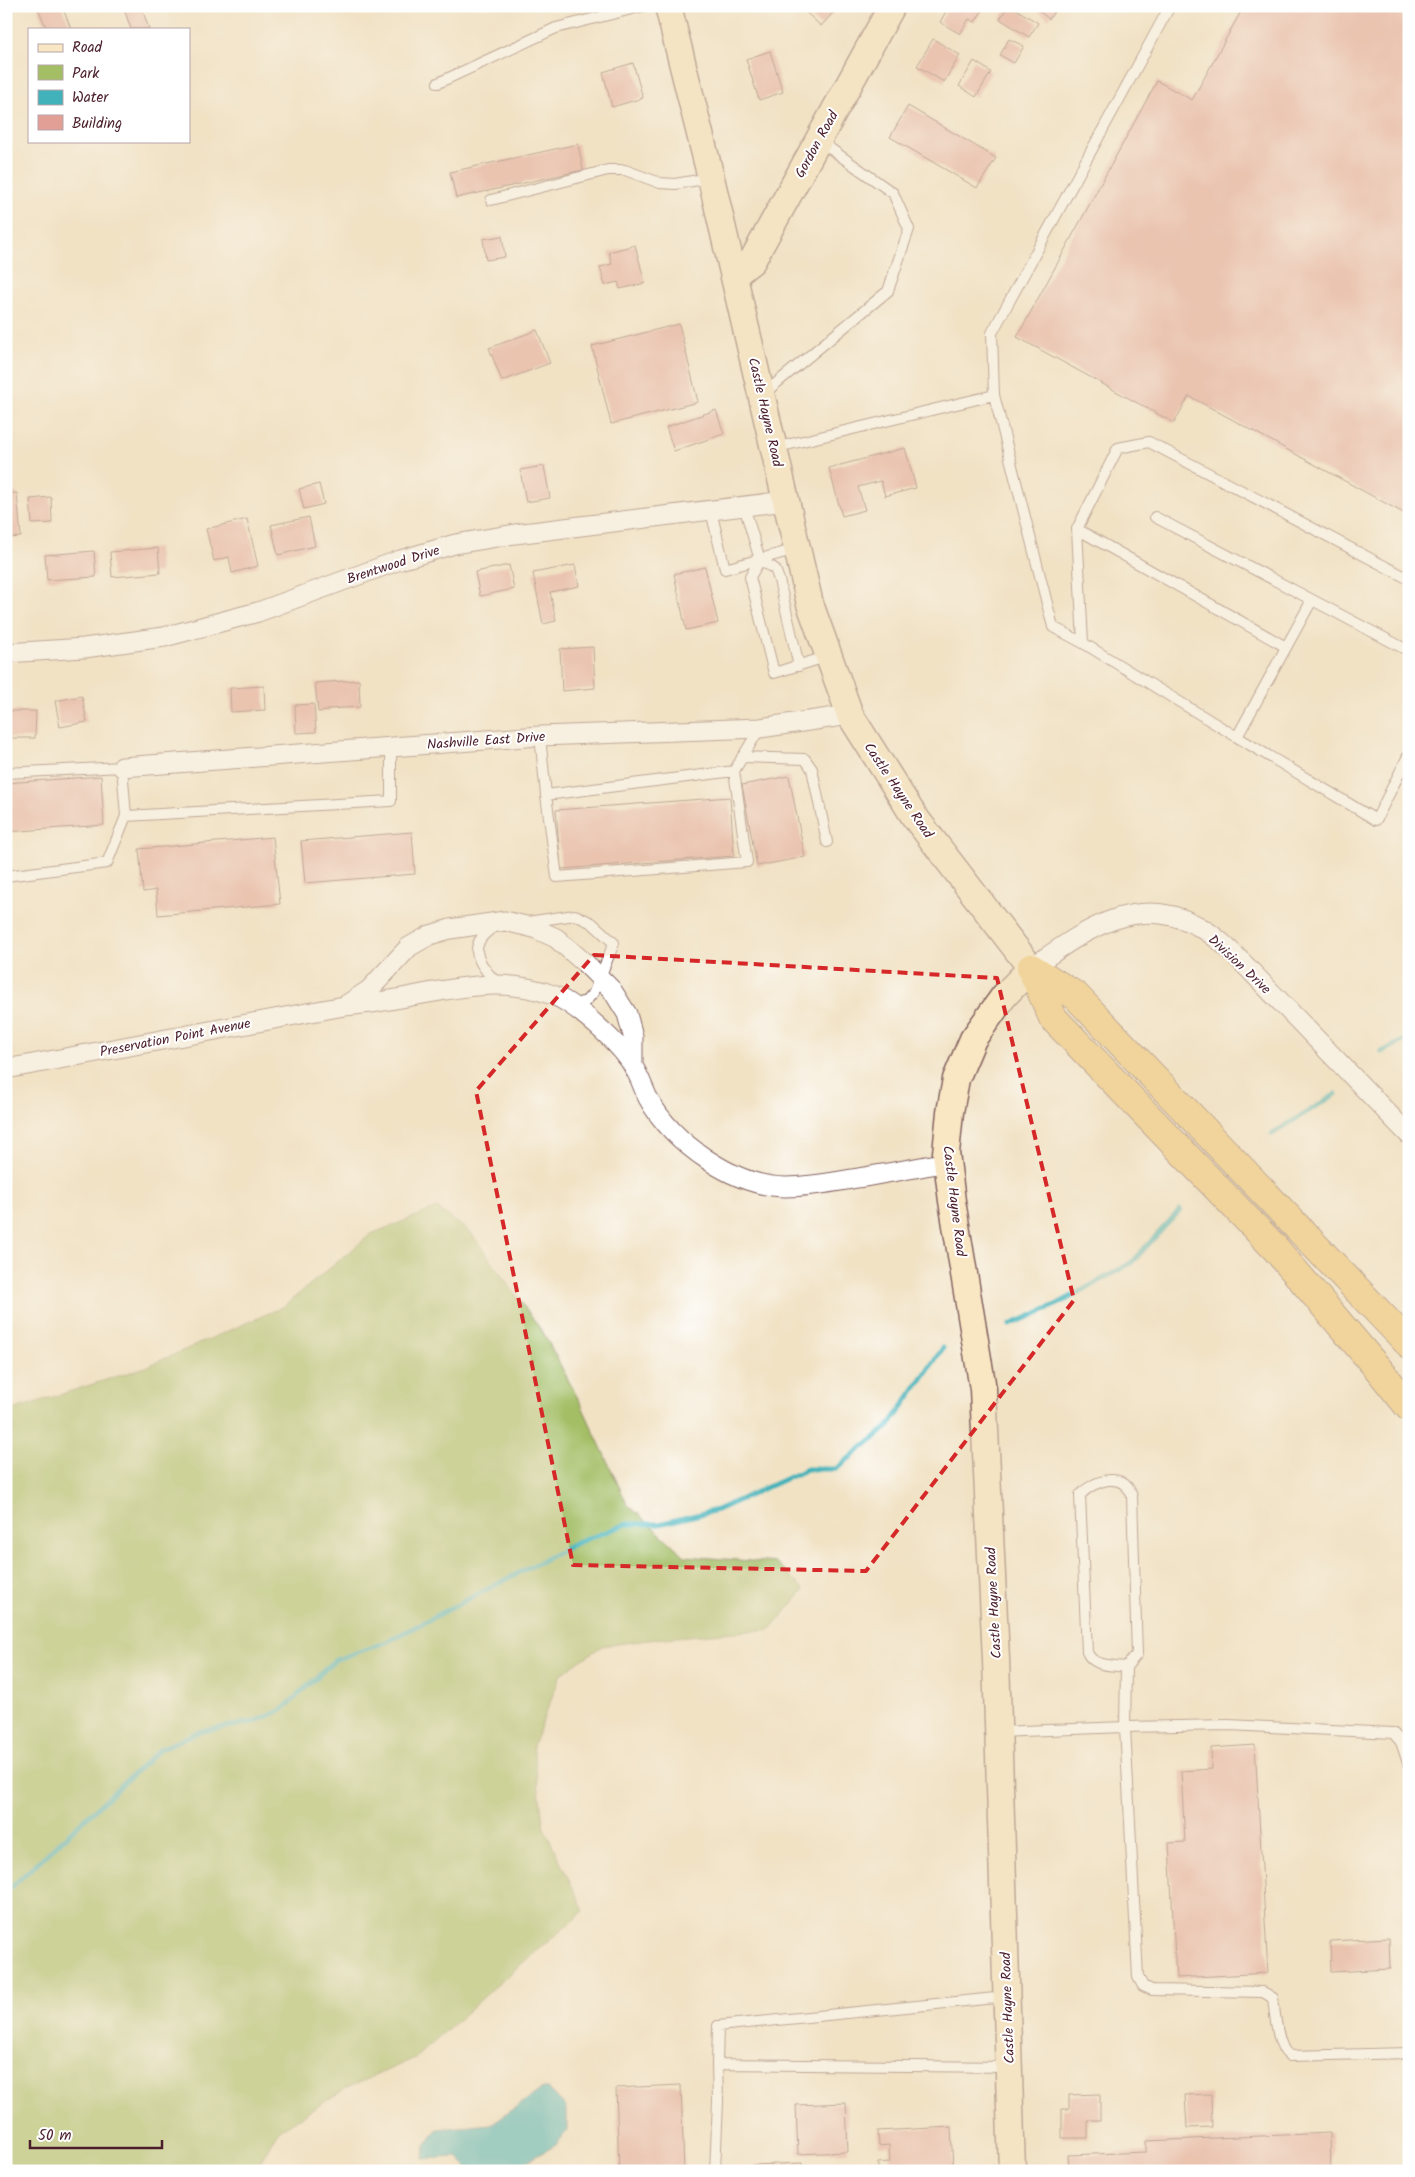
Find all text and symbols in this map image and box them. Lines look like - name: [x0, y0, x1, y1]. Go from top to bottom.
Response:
- legend: [28, 28, 190, 142]
- text: Road: [72, 36, 103, 60]
- text: Park: [72, 62, 100, 86]
- text: Water: [72, 86, 109, 110]
- street label: Gordon Road: [789, 106, 845, 182]
- text: Building: [72, 112, 122, 136]
- street label: Castle Hayne Road: [742, 355, 789, 470]
- street label: Brentwood Drive: [344, 539, 443, 590]
- street label: Nashville East Drive: [426, 726, 547, 756]
- street label: Castle Hayne Road: [858, 738, 939, 844]
- street label: Division Drive: [1203, 930, 1276, 1000]
- street label: Preservation Point Avenue: [98, 1012, 253, 1063]
- street label: Castle Hayne Road: [936, 1144, 972, 1259]
- street label: Castle Hayne Road: [980, 1546, 1008, 1659]
- street label: Castle Hayne Road: [995, 1951, 1021, 2064]
- scale bar: [30, 2117, 162, 2149]
- text: 50 m: [38, 2124, 72, 2148]

